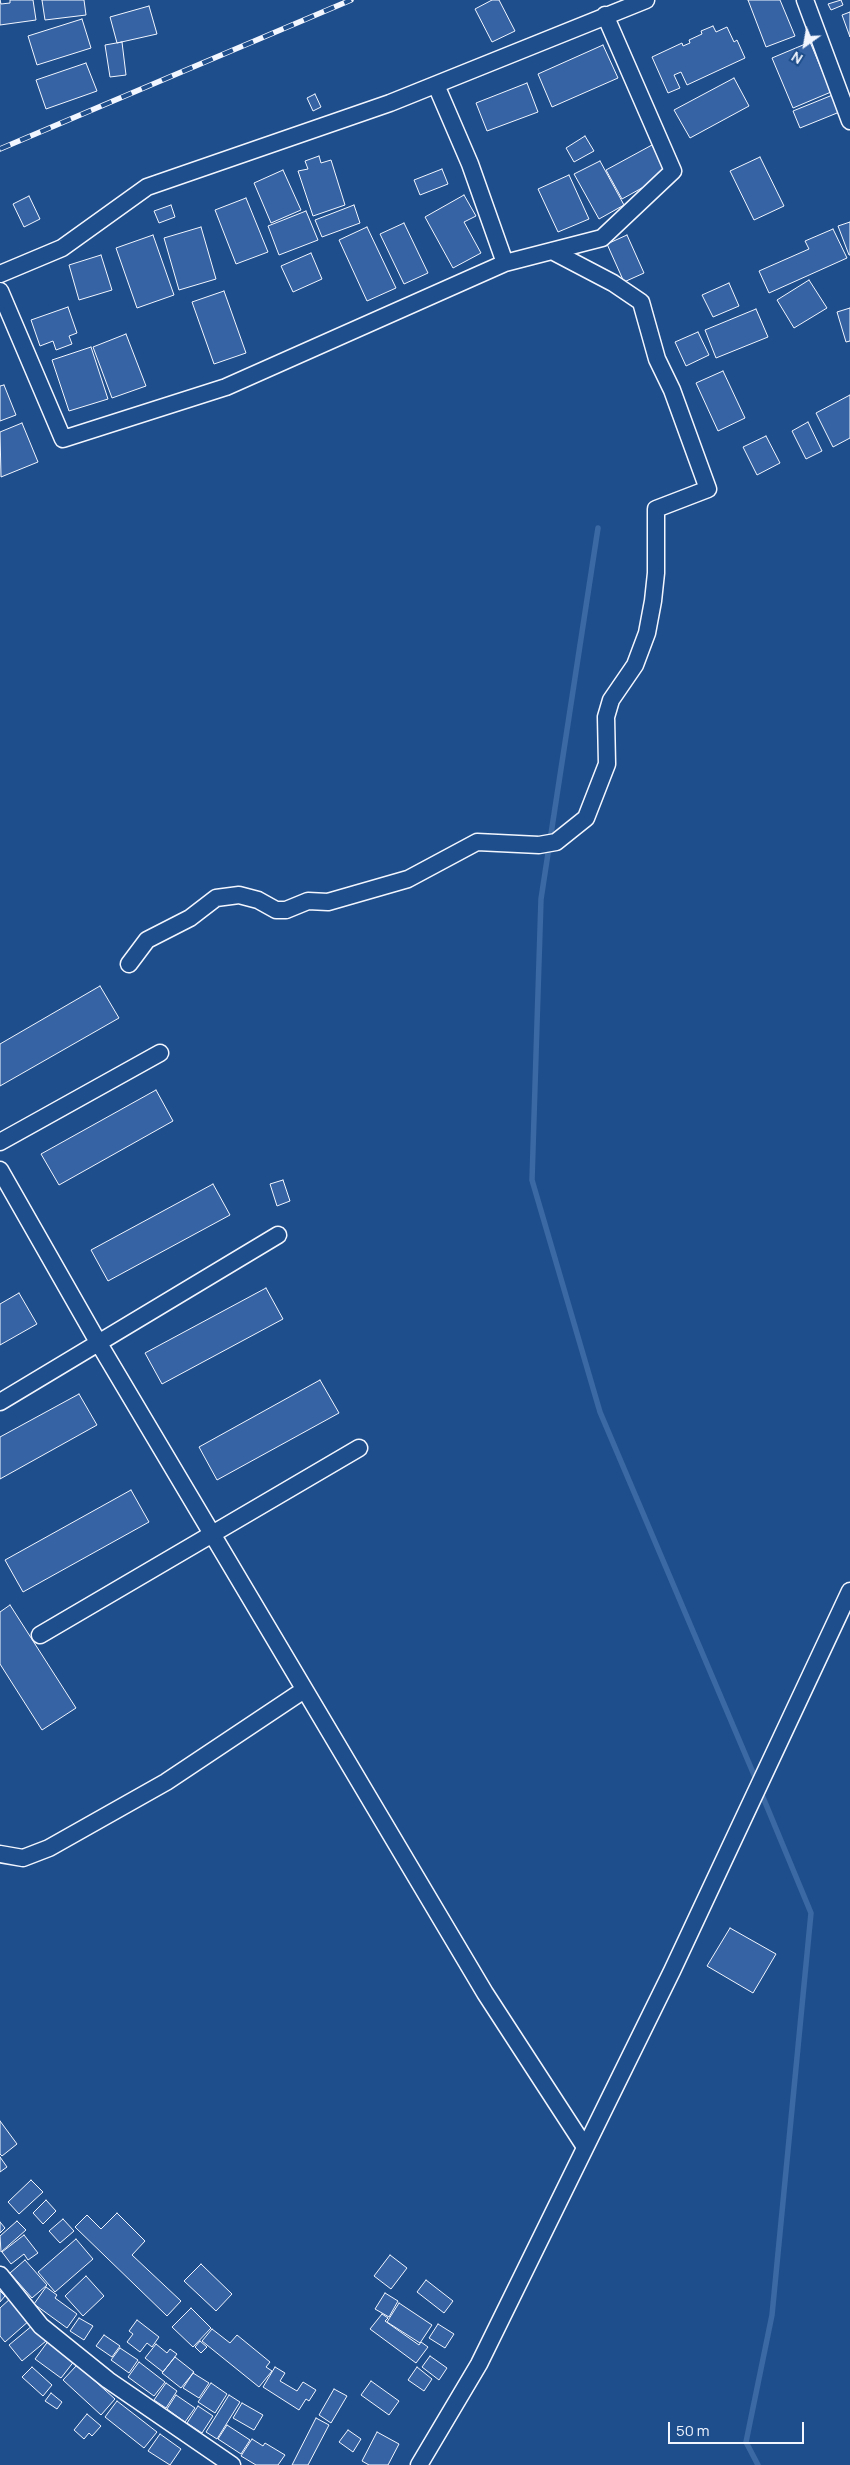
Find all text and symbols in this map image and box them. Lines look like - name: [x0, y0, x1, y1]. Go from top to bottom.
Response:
- north arrow: [780, 20, 830, 70]
- text: N: [787, 47, 806, 69]
- scale bar: [670, 2412, 806, 2444]
- text: 50 m: [676, 2420, 710, 2441]

